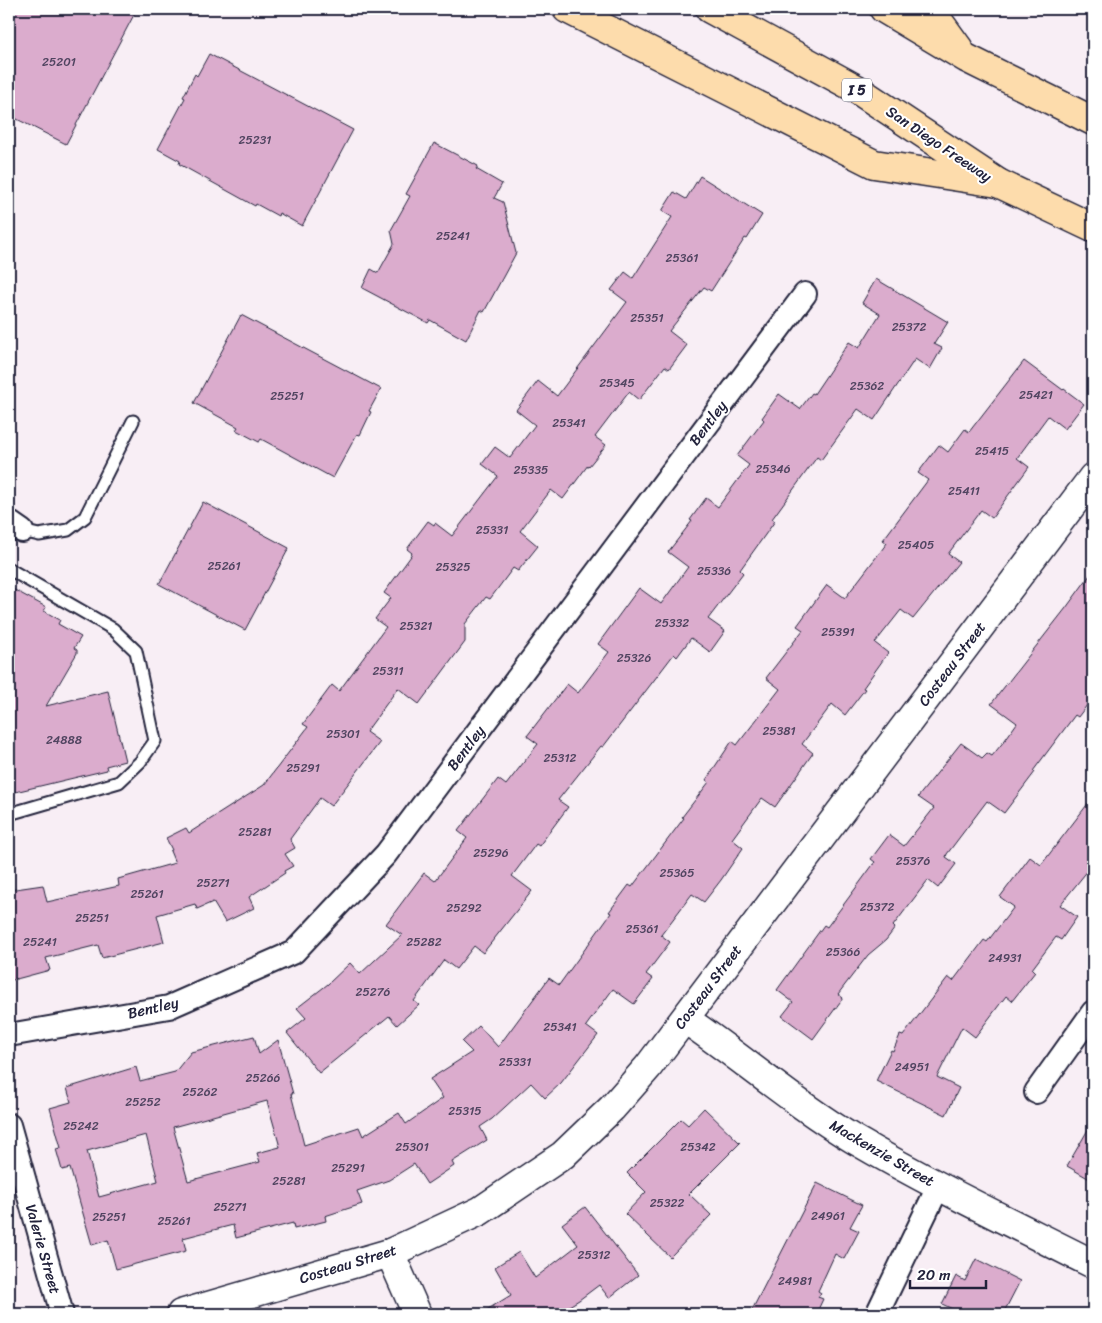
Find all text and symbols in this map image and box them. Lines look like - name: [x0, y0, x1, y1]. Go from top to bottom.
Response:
- house number: 25201: [42, 51, 76, 73]
- road number: I 5: [842, 78, 872, 102]
- street label: San Diego Freeway: [881, 99, 998, 189]
- house number: 25231: [239, 129, 271, 151]
- house number: 25241: [436, 225, 470, 247]
- house number: 25361: [666, 247, 698, 269]
- house number: 25351: [630, 307, 664, 329]
- house number: 25372: [892, 316, 926, 338]
- house number: 25345: [599, 372, 635, 394]
- house number: 25362: [850, 375, 884, 397]
- house number: 25421: [1019, 384, 1053, 406]
- house number: 25251: [270, 385, 304, 407]
- street label: Bentley: [682, 394, 734, 451]
- house number: 25341: [552, 412, 586, 434]
- house number: 25415: [975, 440, 1009, 462]
- house number: 25346: [755, 458, 791, 480]
- house number: 25335: [514, 459, 548, 481]
- house number: 25411: [948, 480, 980, 502]
- house number: 25331: [476, 519, 508, 541]
- house number: 25405: [898, 534, 934, 556]
- house number: 25261: [207, 555, 241, 577]
- house number: 25325: [435, 556, 471, 578]
- house number: 25336: [697, 560, 731, 582]
- house number: 25332: [655, 612, 689, 634]
- house number: 25321: [400, 615, 432, 637]
- street label: Costeau Street: [911, 616, 993, 712]
- house number: 25391: [821, 621, 855, 643]
- house number: 25326: [617, 647, 651, 669]
- house number: 25311: [372, 660, 404, 682]
- street label: Bentley: [440, 719, 492, 776]
- house number: 25381: [762, 720, 796, 742]
- house number: 25301: [326, 723, 360, 745]
- house number: 24888: [46, 729, 82, 751]
- house number: 25312: [544, 747, 577, 769]
- house number: 25291: [286, 757, 320, 779]
- house number: 25281: [238, 821, 272, 843]
- house number: 25296: [473, 842, 509, 864]
- house number: 25376: [896, 850, 930, 872]
- house number: 25365: [660, 862, 695, 884]
- house number: 25271: [196, 872, 230, 894]
- house number: 25261: [130, 883, 164, 905]
- house number: 25372: [860, 896, 894, 918]
- house number: 25292: [446, 897, 482, 919]
- house number: 25251: [75, 907, 109, 929]
- house number: 25361: [626, 918, 658, 940]
- house number: 25241: [23, 931, 57, 953]
- house number: 25282: [406, 931, 442, 953]
- street label: Costeau Street: [667, 939, 749, 1035]
- house number: 25366: [826, 941, 860, 963]
- house number: 24931: [988, 947, 1022, 969]
- house number: 25276: [356, 981, 391, 1003]
- street label: Bentley: [125, 989, 181, 1026]
- house number: 25341: [543, 1016, 577, 1038]
- house number: 25331: [499, 1051, 531, 1073]
- house number: 24951: [895, 1056, 929, 1078]
- house number: 25266: [246, 1067, 281, 1089]
- house number: 25262: [183, 1081, 218, 1103]
- house number: 25252: [125, 1091, 161, 1113]
- house number: 25315: [448, 1100, 482, 1122]
- street label: Mackenzie Street: [825, 1112, 940, 1194]
- house number: 25242: [63, 1115, 99, 1137]
- house number: 25301: [395, 1136, 429, 1158]
- house number: 25342: [680, 1136, 716, 1158]
- house number: 25291: [331, 1157, 365, 1179]
- house number: 25281: [272, 1170, 306, 1192]
- house number: 25322: [650, 1192, 684, 1214]
- house number: 25271: [213, 1196, 247, 1218]
- street label: Valerie Street: [18, 1201, 68, 1297]
- house number: 24961: [811, 1205, 845, 1227]
- house number: 25251: [92, 1206, 126, 1228]
- house number: 25261: [157, 1210, 191, 1232]
- street label: Costeau Street: [296, 1237, 400, 1291]
- house number: 25312: [578, 1244, 611, 1266]
- scale bar: [910, 1258, 986, 1290]
- text: 20 m: [917, 1262, 951, 1288]
- house number: 24981: [778, 1270, 812, 1292]

